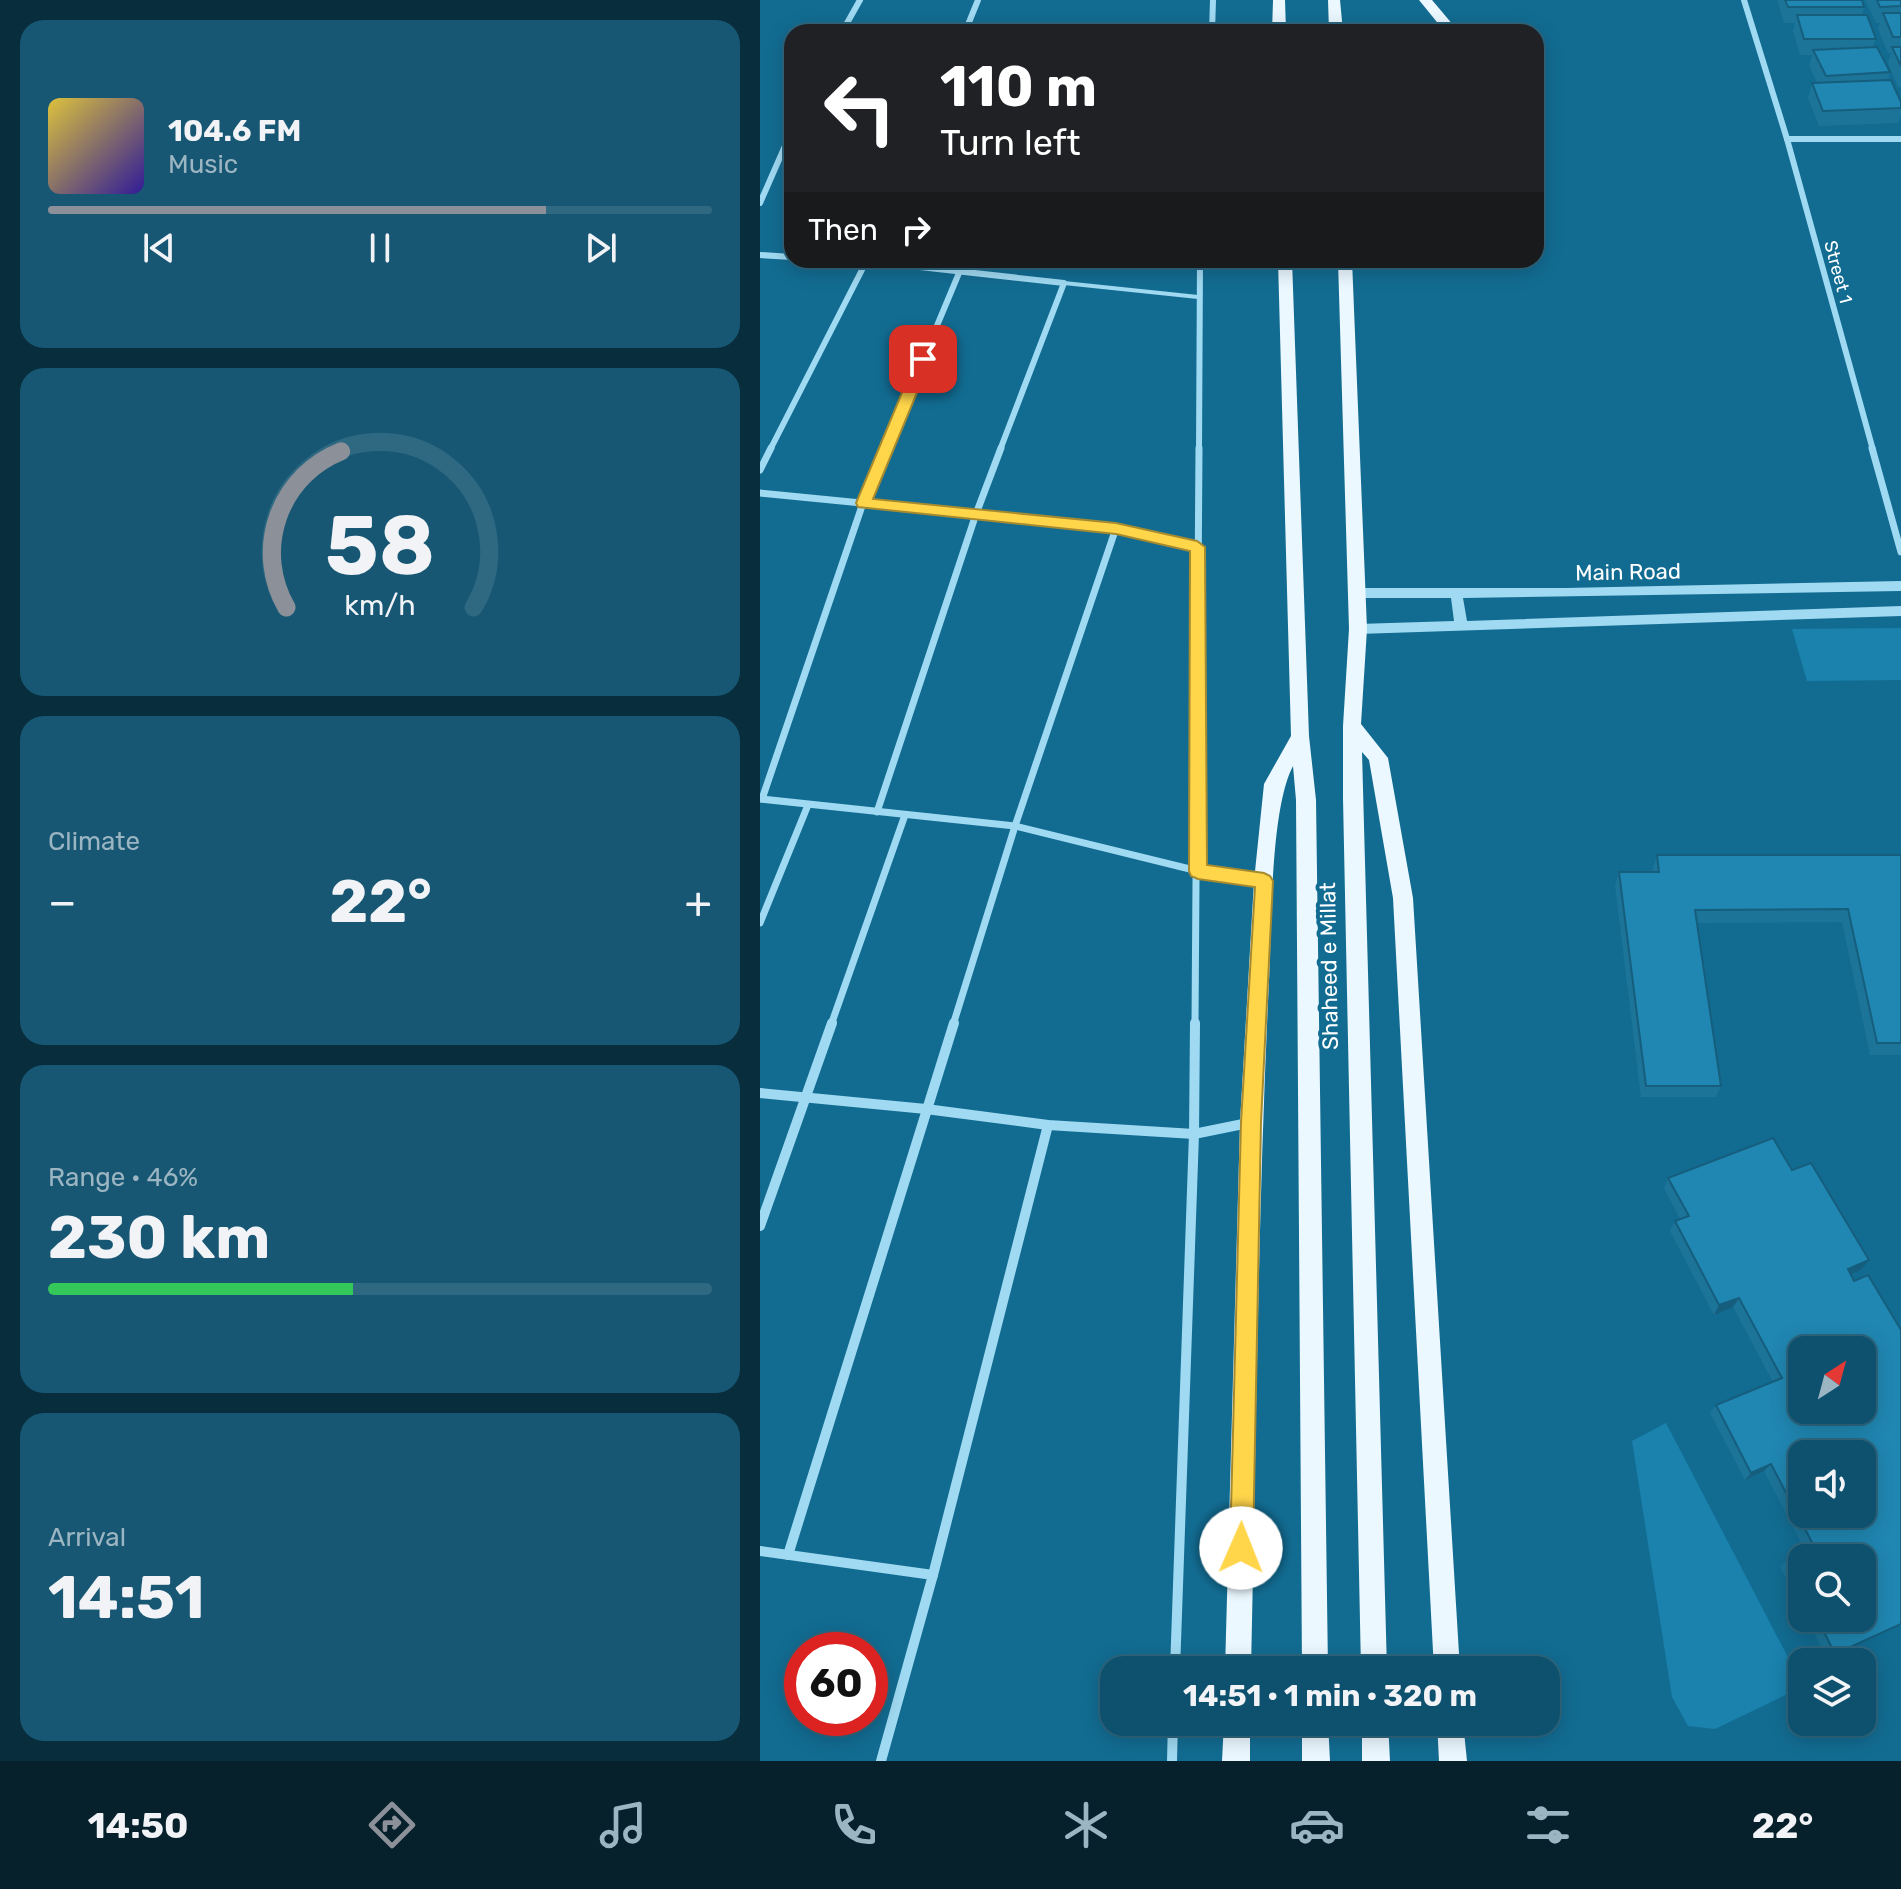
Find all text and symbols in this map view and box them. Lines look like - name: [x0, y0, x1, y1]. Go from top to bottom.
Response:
- text: 110 m: [940, 54, 1097, 120]
- icon: left: [808, 56, 912, 160]
- text: 104.6 FM: [168, 113, 301, 149]
- text: Turn left: [940, 121, 1081, 164]
- text: Music: [168, 149, 238, 180]
- icon: right: [894, 208, 938, 252]
- text: Then: [808, 212, 878, 248]
- icon: previous: [137, 226, 181, 270]
- icon: pause: [358, 226, 402, 270]
- icon: next: [579, 226, 623, 270]
- street label: Street 1: [1819, 238, 1857, 306]
- pin: [889, 325, 957, 393]
- icon: arrive: [901, 337, 945, 381]
- text: 58: [325, 496, 435, 595]
- street label: Main Road: [1575, 558, 1681, 586]
- text: km/h: [344, 588, 416, 622]
- text: Climate: [48, 826, 140, 857]
- text: 22°: [329, 866, 432, 937]
- text: −: [48, 876, 77, 928]
- text: +: [685, 876, 712, 928]
- street label: Shaheed e Millat: [1314, 882, 1344, 1050]
- text: Range · 46%: [48, 1162, 198, 1193]
- text: 230 km: [48, 1202, 270, 1273]
- north arrow: [1788, 1336, 1876, 1424]
- map controls: [1788, 1336, 1876, 1736]
- button: sound: [1788, 1440, 1876, 1528]
- position arrow: [1199, 1506, 1283, 1590]
- text: Arrival: [48, 1522, 126, 1553]
- button: search: [1788, 1544, 1876, 1632]
- text: 14:51: [48, 1562, 204, 1633]
- speed limit sign: 60: [784, 1632, 888, 1736]
- button: layers: [1788, 1648, 1876, 1736]
- text: 14:51 · 1 min · 320 m: [1183, 1678, 1477, 1714]
- icon: directions: [364, 1797, 420, 1853]
- icon: music: [595, 1797, 651, 1853]
- icon: phone: [826, 1797, 882, 1853]
- icon: climate: [1058, 1797, 1114, 1853]
- icon: car: [1289, 1797, 1345, 1853]
- icon: filters: [1520, 1797, 1576, 1853]
- text: 14:50: [88, 1804, 188, 1847]
- text: 22°: [1752, 1804, 1813, 1847]

